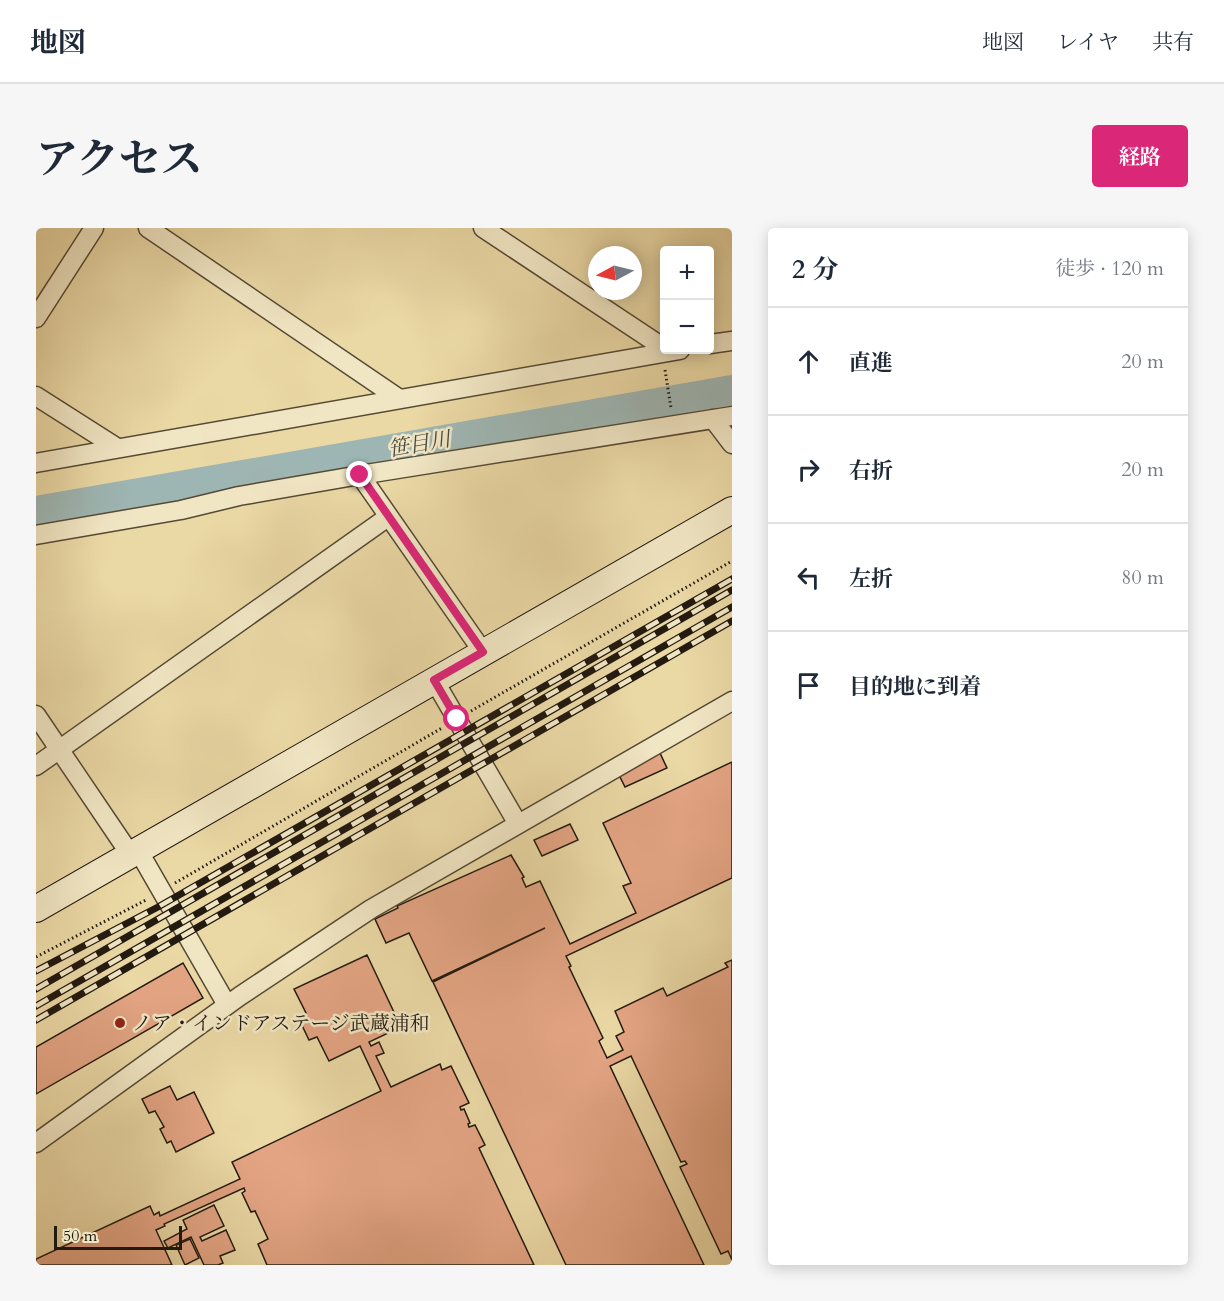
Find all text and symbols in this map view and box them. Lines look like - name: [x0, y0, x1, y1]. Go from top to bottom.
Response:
- text: 地図: [30, 24, 86, 62]
- text: 地図: [982, 28, 1024, 57]
- text: レイヤ: [1057, 28, 1119, 57]
- text: 共有: [1152, 28, 1194, 57]
- button: 経路: [1092, 125, 1188, 187]
- text: アクセス: [36, 131, 203, 188]
- north arrow: [588, 246, 642, 300]
- map controls: [660, 246, 714, 354]
- button: +: [660, 246, 714, 300]
- text: 2 分: [792, 252, 838, 287]
- text: 徒歩 · 120 m: [1055, 255, 1164, 282]
- button: −: [660, 300, 714, 354]
- icon: ahead: [792, 345, 825, 378]
- text: 直進: [849, 348, 893, 378]
- text: 20 m: [1121, 348, 1164, 375]
- water label: 笹目川: [386, 424, 455, 464]
- icon: right: [792, 453, 825, 486]
- text: 右折: [849, 456, 893, 486]
- text: 20 m: [1121, 456, 1164, 483]
- route end: [346, 461, 372, 487]
- icon: left: [792, 561, 825, 594]
- text: 左折: [849, 564, 893, 594]
- text: 80 m: [1121, 564, 1164, 591]
- icon: arrive: [792, 669, 825, 702]
- text: 目的地に到着: [849, 672, 981, 702]
- route start: [443, 705, 469, 731]
- place label: ノア・インドアステージ武蔵浦和: [132, 1010, 430, 1037]
- marker: ノア・インドアステージ武蔵浦和: [113, 1016, 127, 1030]
- scale bar: [54, 1223, 182, 1250]
- text: 50 m: [63, 1225, 97, 1247]

